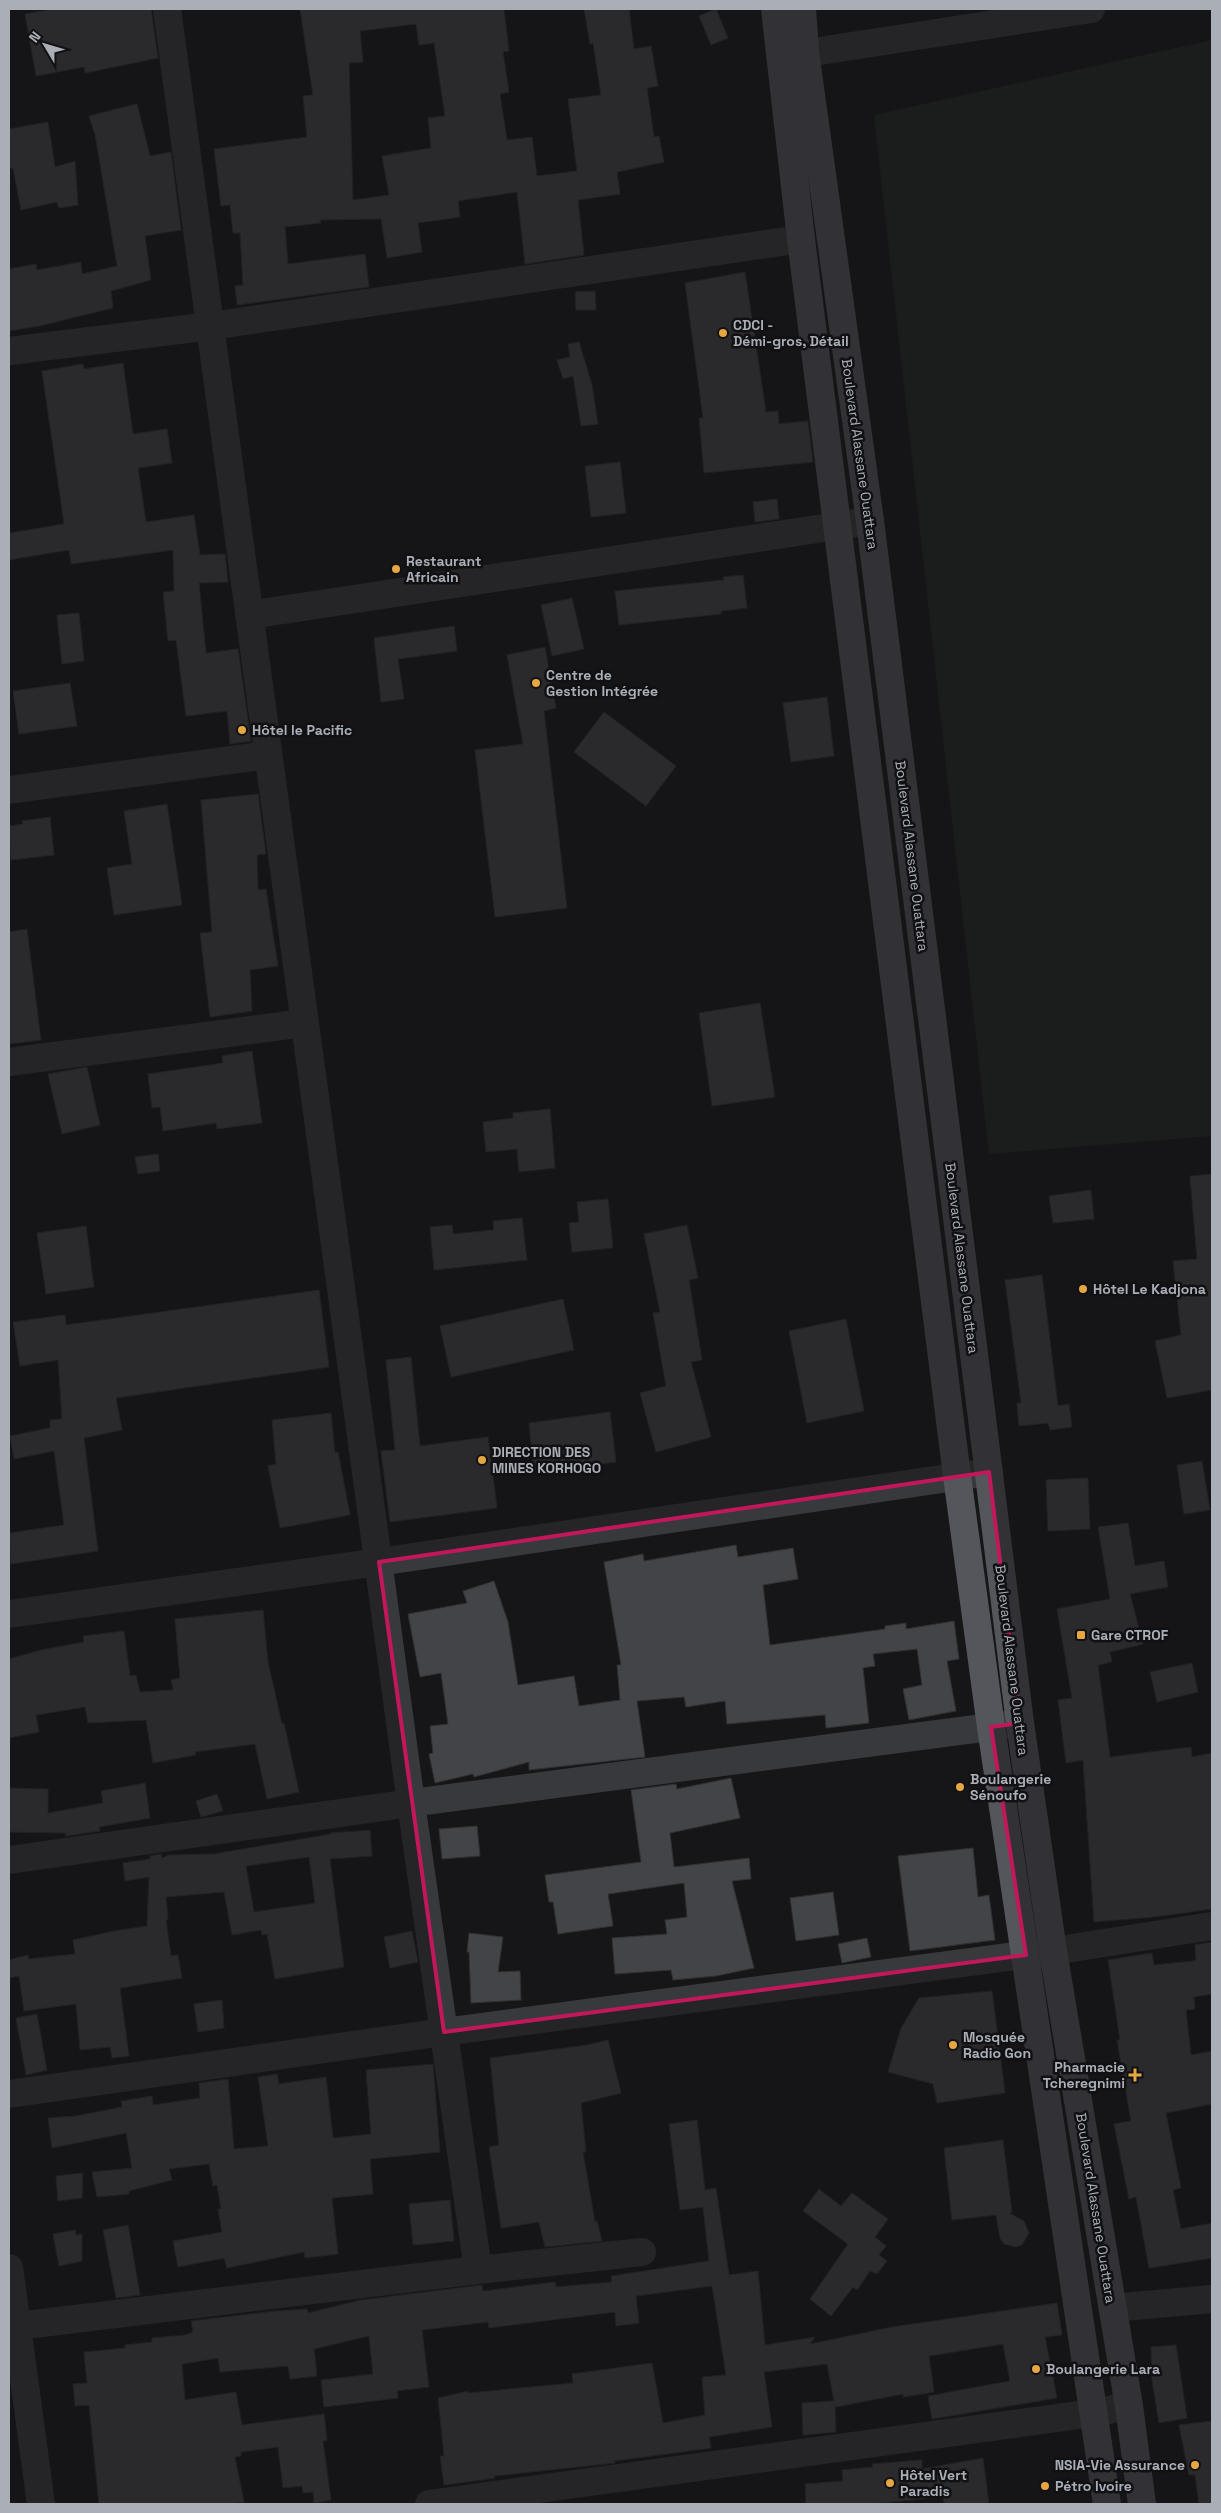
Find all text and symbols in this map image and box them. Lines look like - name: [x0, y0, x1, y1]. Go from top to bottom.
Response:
- north arrow: [20, 20, 70, 70]
- text: N: [25, 28, 45, 46]
- place label: CDCI - Démi-gros, Détail: [733, 316, 849, 350]
- marker: CDCI - Démi-gros, Détail: [717, 327, 729, 339]
- street label: Boulevard Alassane Ouattara: [838, 358, 882, 550]
- place label: Restaurant Africain: [406, 552, 481, 586]
- marker: Restaurant Africain: [390, 563, 402, 575]
- place label: Centre de Gestion Intégrée: [546, 666, 658, 700]
- marker: Centre de Gestion Intégrée: [530, 677, 542, 689]
- place label: Hôtel le Pacific: [252, 721, 352, 739]
- marker: Hôtel le Pacific: [236, 724, 248, 736]
- street label: Boulevard Alassane Ouattara: [891, 759, 933, 953]
- street label: Boulevard Alassane Ouattara: [941, 1161, 983, 1355]
- place label: Hôtel Le Kadjona: [1093, 1280, 1206, 1298]
- marker: Hôtel Le Kadjona: [1077, 1283, 1089, 1295]
- place label: DIRECTION DES MINES KORHOGO: [492, 1443, 601, 1477]
- marker: DIRECTION DES MINES KORHOGO: [476, 1454, 488, 1466]
- street label: Boulevard Alassane Ouattara: [991, 1563, 1033, 1757]
- place label: Gare CTROF: [1091, 1626, 1169, 1644]
- marker: Gare CTROF: [1075, 1629, 1087, 1641]
- place label: Boulangerie Sénoufo: [970, 1770, 1051, 1804]
- marker: Boulangerie Sénoufo: [954, 1781, 966, 1793]
- place label: Mosquée Radio Gon: [963, 2028, 1031, 2062]
- marker: Mosquée Radio Gon: [947, 2039, 959, 2051]
- place label: Pharmacie Tcheregnimi: [1043, 2058, 1125, 2092]
- marker: Pharmacie Tcheregnimi: [1129, 2069, 1141, 2081]
- street label: Boulevard Alassane Ouattara: [1072, 2112, 1120, 2304]
- place label: Boulangerie Lara: [1046, 2360, 1160, 2378]
- marker: Boulangerie Lara: [1030, 2363, 1042, 2375]
- place label: NSIA-Vie Assurance: [1055, 2456, 1185, 2474]
- marker: NSIA-Vie Assurance: [1189, 2459, 1201, 2471]
- place label: Hôtel Vert Paradis: [900, 2466, 967, 2500]
- marker: Hôtel Vert Paradis: [884, 2477, 896, 2489]
- place label: Pétro Ivoire: [1055, 2477, 1132, 2495]
- marker: Pétro Ivoire: [1039, 2480, 1051, 2492]

